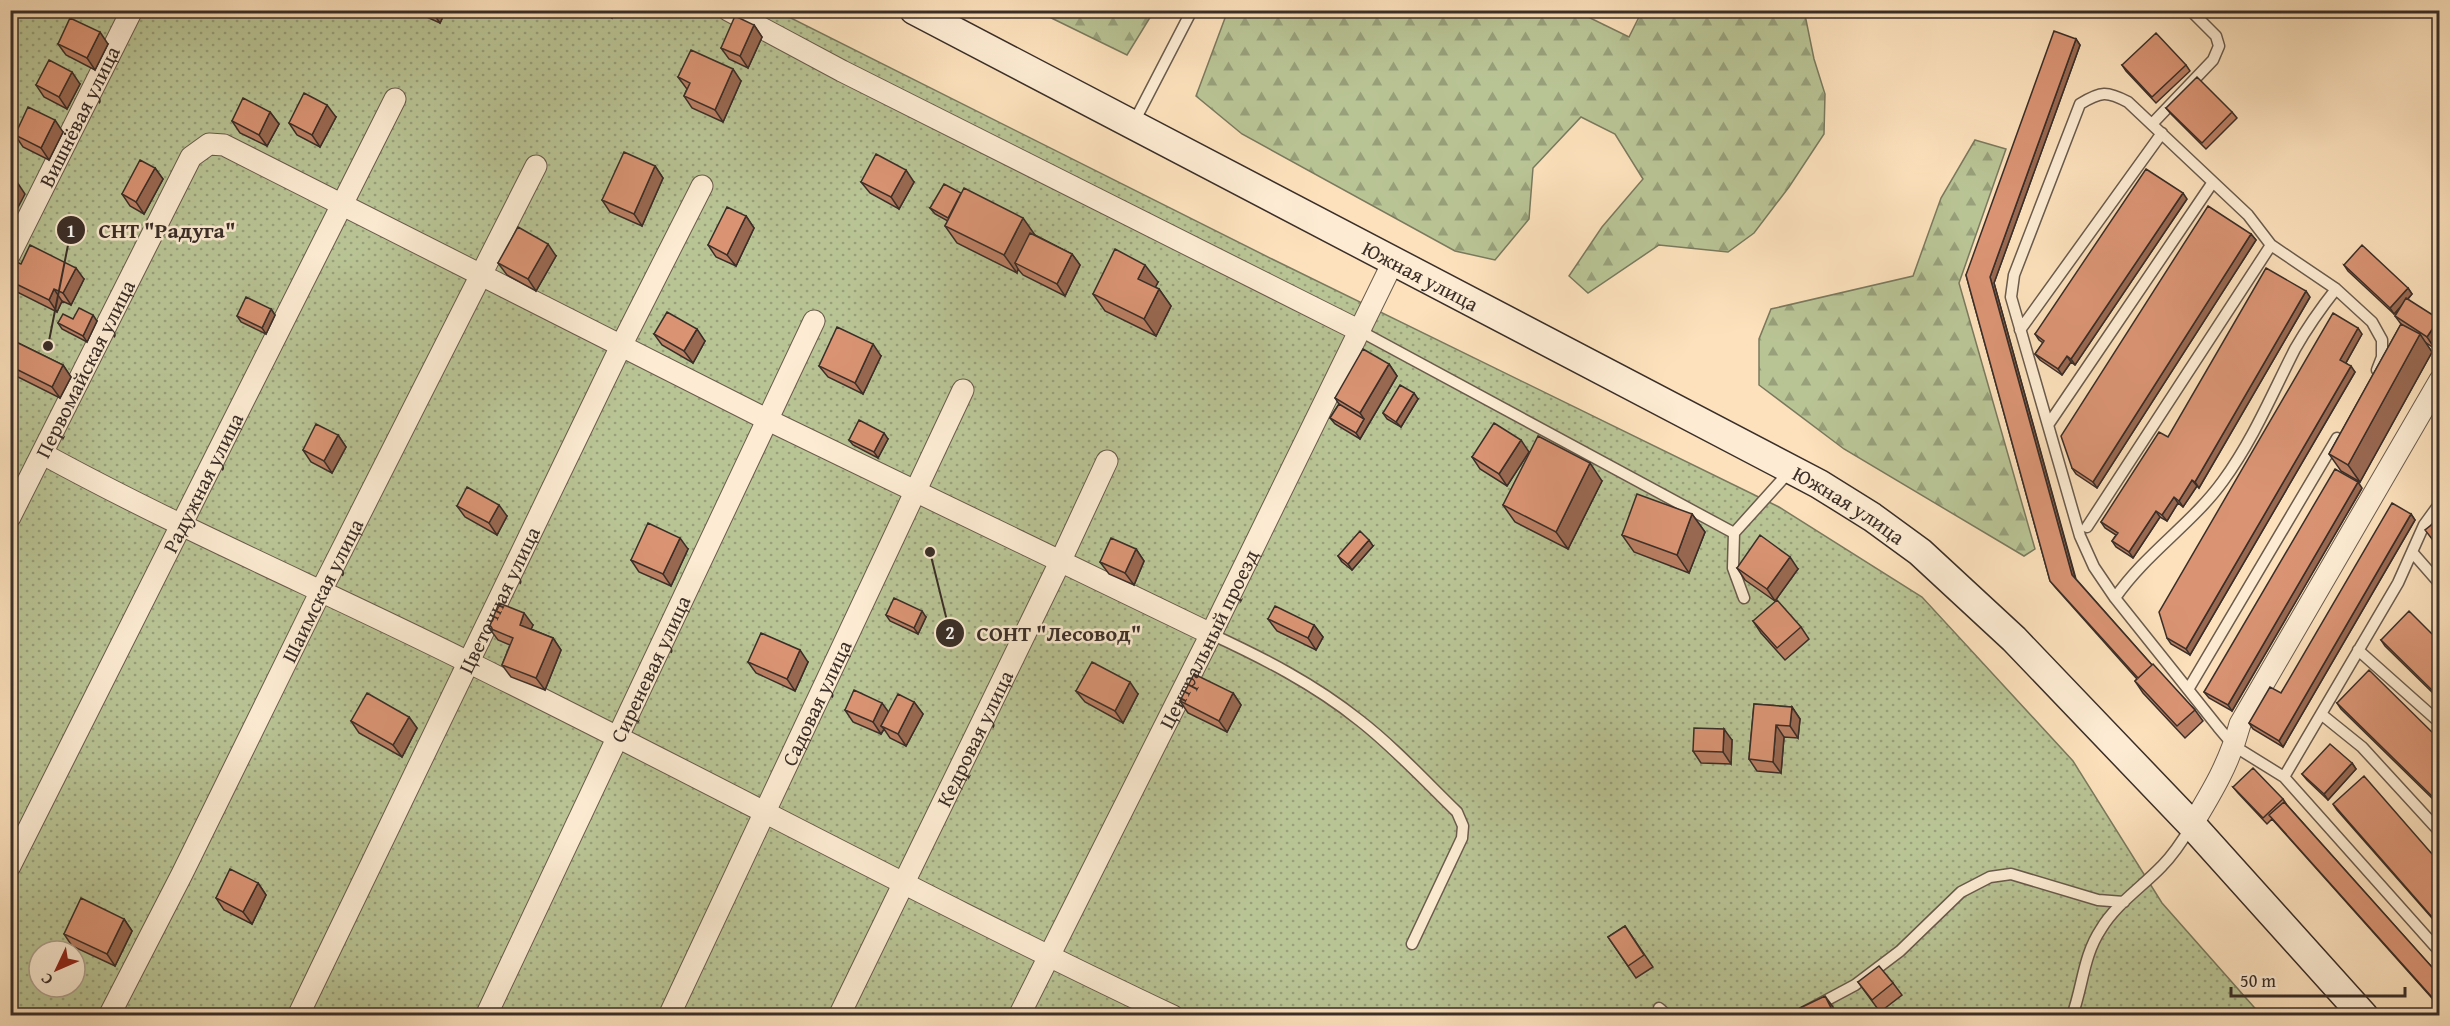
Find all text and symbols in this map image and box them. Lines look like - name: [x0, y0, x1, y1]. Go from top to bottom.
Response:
- street label: Вишнёвая улица: [30, 40, 127, 192]
- callout: СНТ "Радуга": [56, 210, 247, 250]
- text: СНТ "Радуга": [98, 214, 236, 246]
- text: 1: [66, 217, 76, 244]
- street label: Южная улица: [1357, 232, 1484, 319]
- street label: Первомайская улица: [27, 274, 142, 463]
- street label: Радужная улица: [154, 407, 251, 558]
- street label: Южная улица: [1788, 458, 1912, 552]
- street label: Шаимская улица: [273, 513, 371, 668]
- street label: Цветочная улица: [450, 521, 547, 679]
- street label: Центральный проезд: [1150, 543, 1266, 734]
- street label: Сиреневая улица: [602, 590, 698, 747]
- callout: СОНТ "Лесовод": [935, 613, 1154, 653]
- text: СОНТ "Лесовод": [977, 617, 1141, 649]
- text: 2: [945, 619, 955, 646]
- street label: Садовая улица: [773, 635, 859, 771]
- street label: Кедровая улица: [928, 665, 1021, 812]
- north arrow: [27, 939, 87, 999]
- scale bar: [2231, 960, 2405, 998]
- text: 50 m: [2240, 967, 2276, 994]
- text: С: [34, 968, 58, 991]

